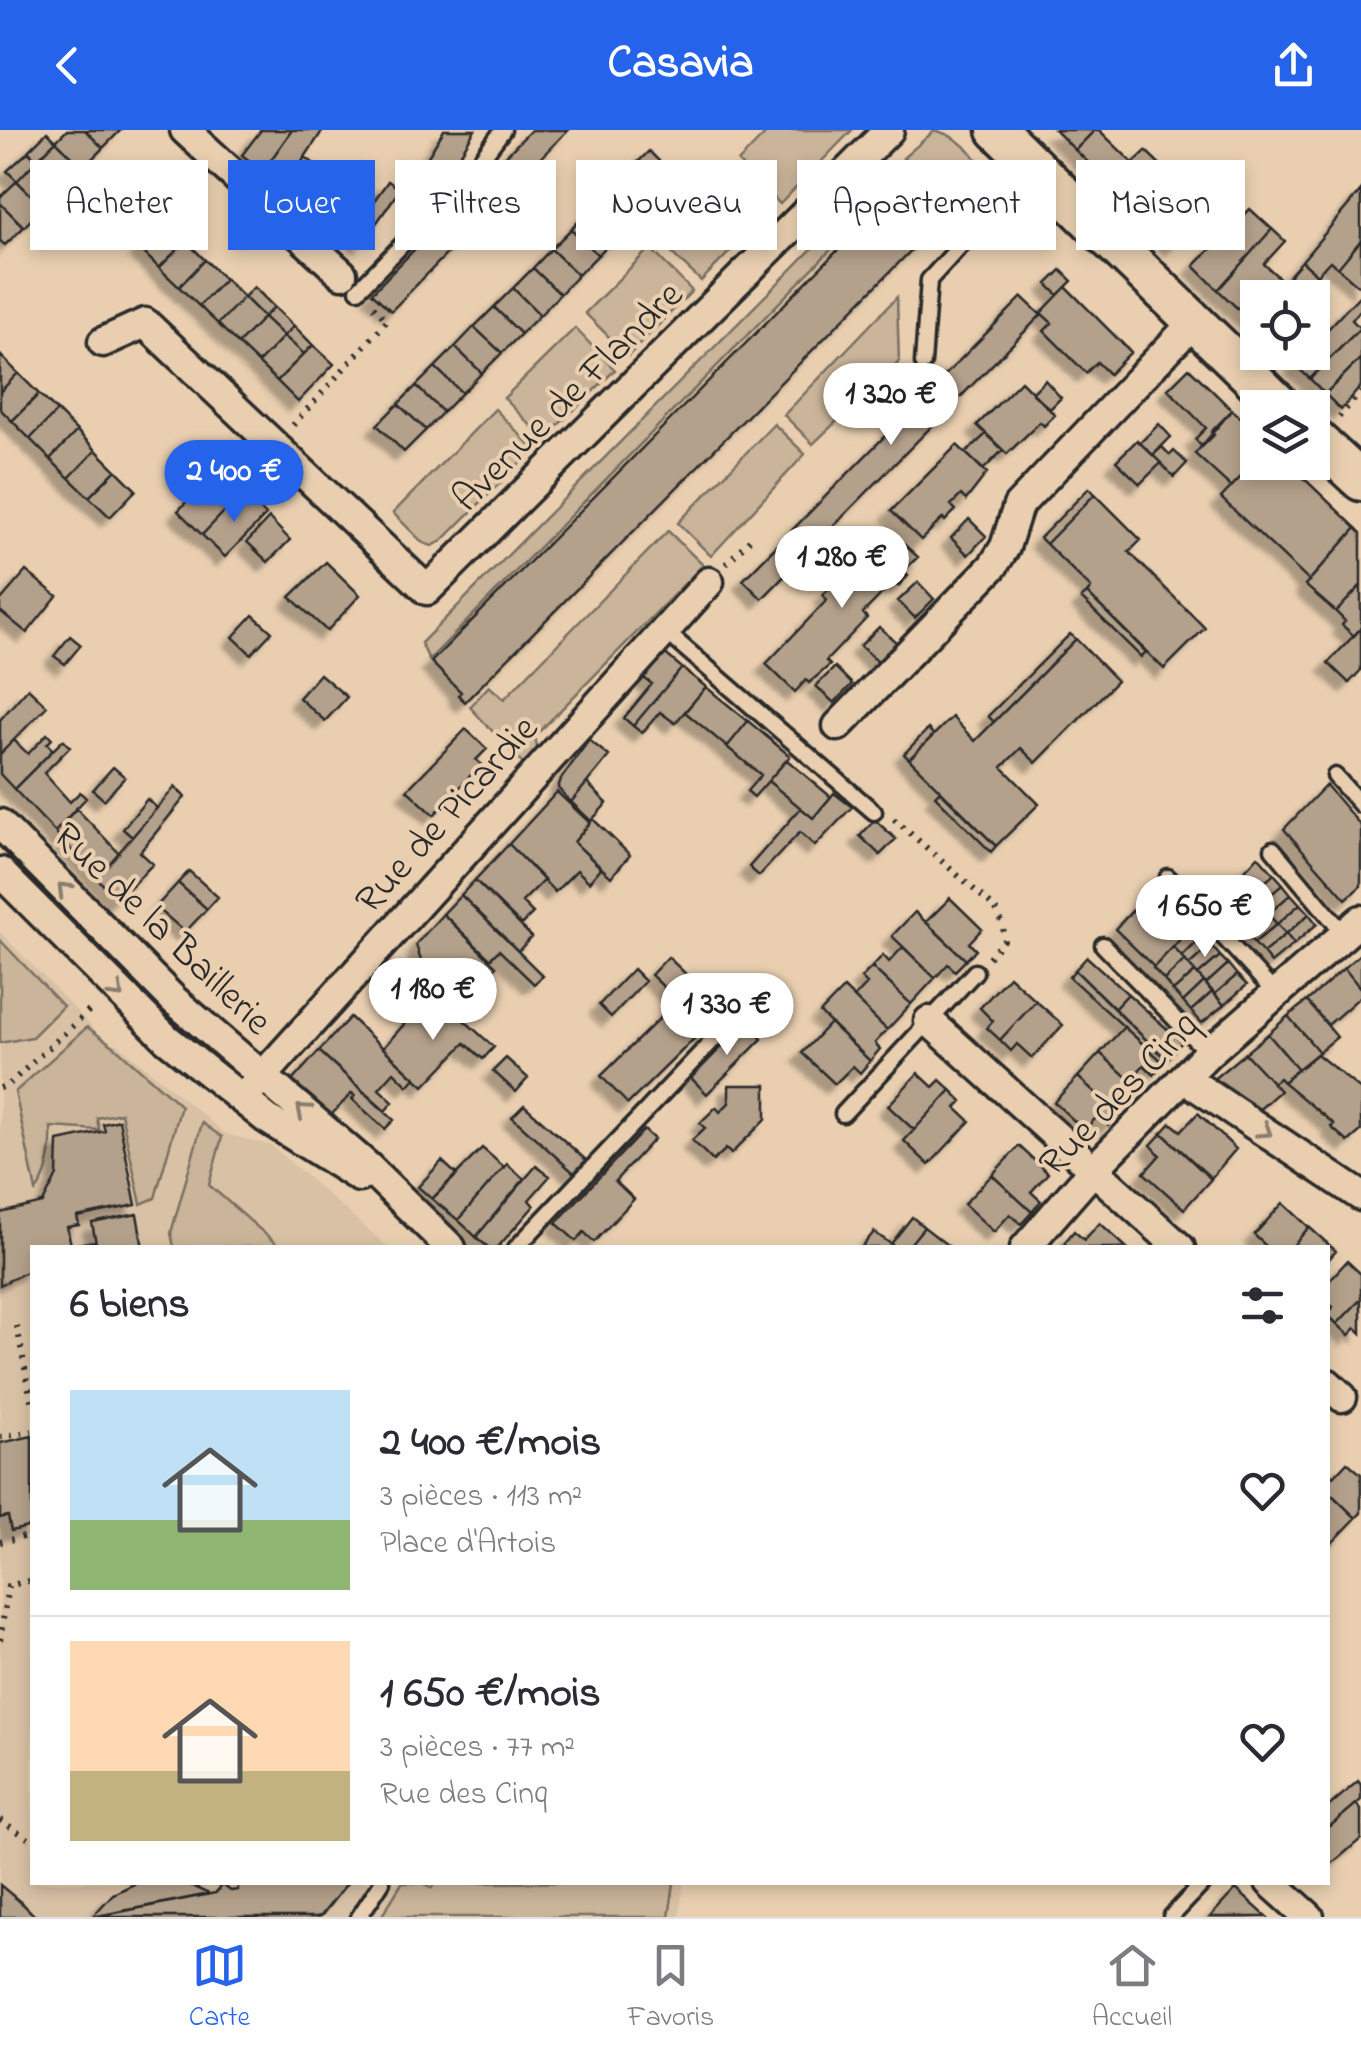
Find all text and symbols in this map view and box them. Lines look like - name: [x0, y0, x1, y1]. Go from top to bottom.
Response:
- text: Casavia: [608, 32, 753, 98]
- icon: back: [40, 38, 95, 93]
- icon: share: [1266, 38, 1321, 93]
- chip: Acheter: [30, 160, 208, 250]
- chip: Louer: [228, 160, 375, 250]
- chip: Filtres: [395, 160, 556, 250]
- chip: Nouveau: [576, 160, 777, 250]
- chip: Appartement: [797, 160, 1056, 250]
- chip: Maison: [1076, 160, 1245, 250]
- street label: Avenue de Flandre: [440, 269, 699, 527]
- map controls: [1240, 280, 1330, 480]
- button: locate: [1240, 280, 1330, 370]
- pin: 1 320 €: [799, 363, 983, 448]
- text: 1 320 €: [845, 372, 937, 419]
- button: layers: [1240, 390, 1330, 480]
- pin: 2 400 €: [142, 440, 326, 525]
- text: 2 400 €: [186, 449, 282, 496]
- pin: 1 280 €: [750, 526, 934, 611]
- text: 1 280 €: [797, 535, 887, 582]
- street label: Rue de Picardie: [343, 703, 554, 929]
- street label: Rue de la Baillerie: [37, 810, 284, 1051]
- pin: 1 650 €: [1113, 875, 1297, 960]
- one-way arrow: [58, 883, 76, 901]
- text: 1 650 €: [1158, 884, 1252, 931]
- pin: 1 180 €: [341, 958, 525, 1043]
- text: 1 180 €: [391, 967, 475, 1014]
- pin: 1 330 €: [635, 973, 819, 1058]
- one-way arrow: [106, 980, 124, 998]
- text: 1 330 €: [683, 982, 771, 1029]
- street label: Rue des Cinq: [1026, 1000, 1214, 1192]
- one-way arrow: [296, 1103, 314, 1121]
- one-way arrow: [1255, 1118, 1273, 1137]
- text: 6 biens: [70, 1275, 190, 1336]
- icon: filters: [1235, 1278, 1290, 1333]
- text: 2 400 €/mois: [380, 1413, 601, 1474]
- icon: home: [150, 1430, 270, 1550]
- icon: heart: [1235, 1463, 1290, 1518]
- text: 3 pièces · 113 m²: [380, 1474, 582, 1521]
- text: Place d'Artois: [380, 1521, 556, 1568]
- text: 1 650 €/mois: [380, 1664, 601, 1725]
- icon: home: [150, 1681, 270, 1801]
- icon: heart: [1235, 1714, 1290, 1769]
- text: 3 pièces · 77 m²: [380, 1725, 575, 1772]
- text: Rue des Cinq: [380, 1772, 547, 1819]
- tab: Carte: [189, 1938, 250, 2039]
- tab: Favoris: [628, 1938, 714, 2039]
- tab: Accueil: [1092, 1938, 1172, 2039]

